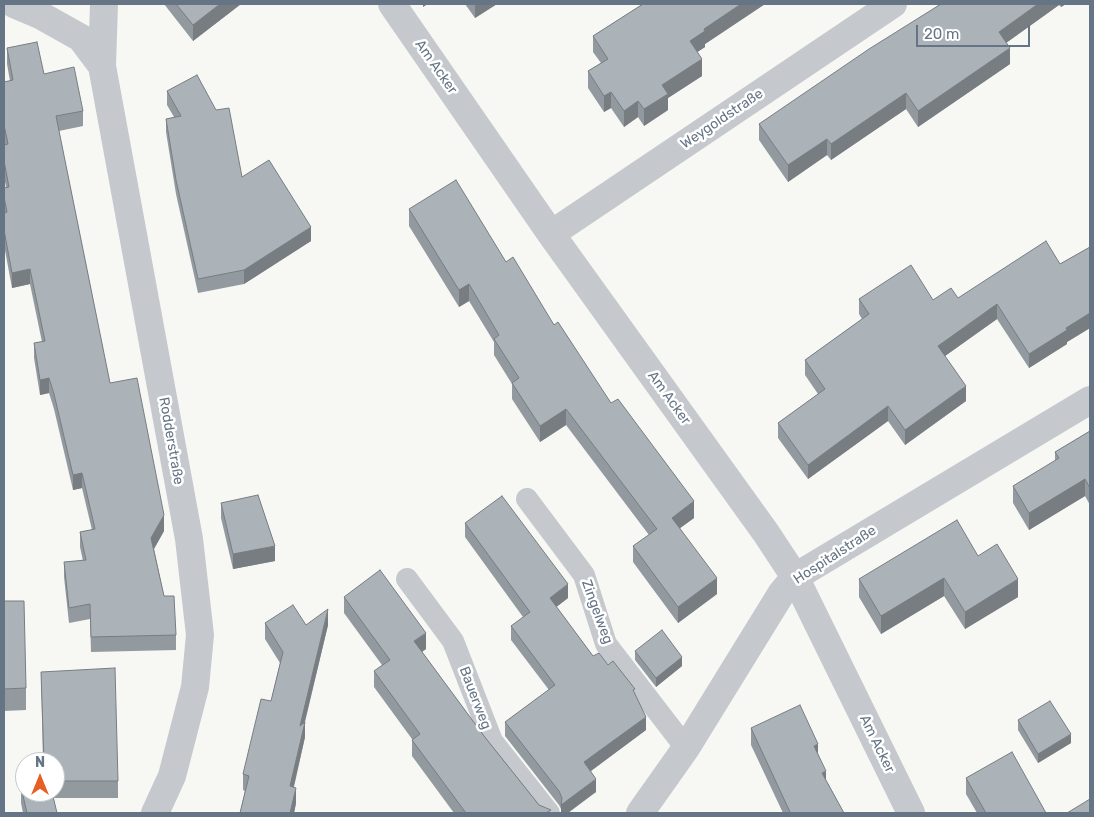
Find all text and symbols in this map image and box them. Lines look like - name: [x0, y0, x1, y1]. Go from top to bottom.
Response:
- scale bar: [919, 15, 1033, 47]
- text: 20 m: [924, 25, 959, 43]
- street label: Am Acker: [411, 37, 461, 97]
- street label: Weygoldstraße: [678, 85, 766, 153]
- street label: Am Acker: [644, 368, 694, 428]
- street label: Rodderstraße: [155, 396, 187, 486]
- street label: Hospitalstraße: [791, 522, 879, 588]
- street label: Zingelweg: [578, 578, 616, 646]
- street label: Bauerweg: [455, 664, 495, 732]
- street label: Am Acker: [856, 712, 898, 776]
- north arrow: [15, 752, 65, 802]
- text: N: [35, 754, 45, 771]

